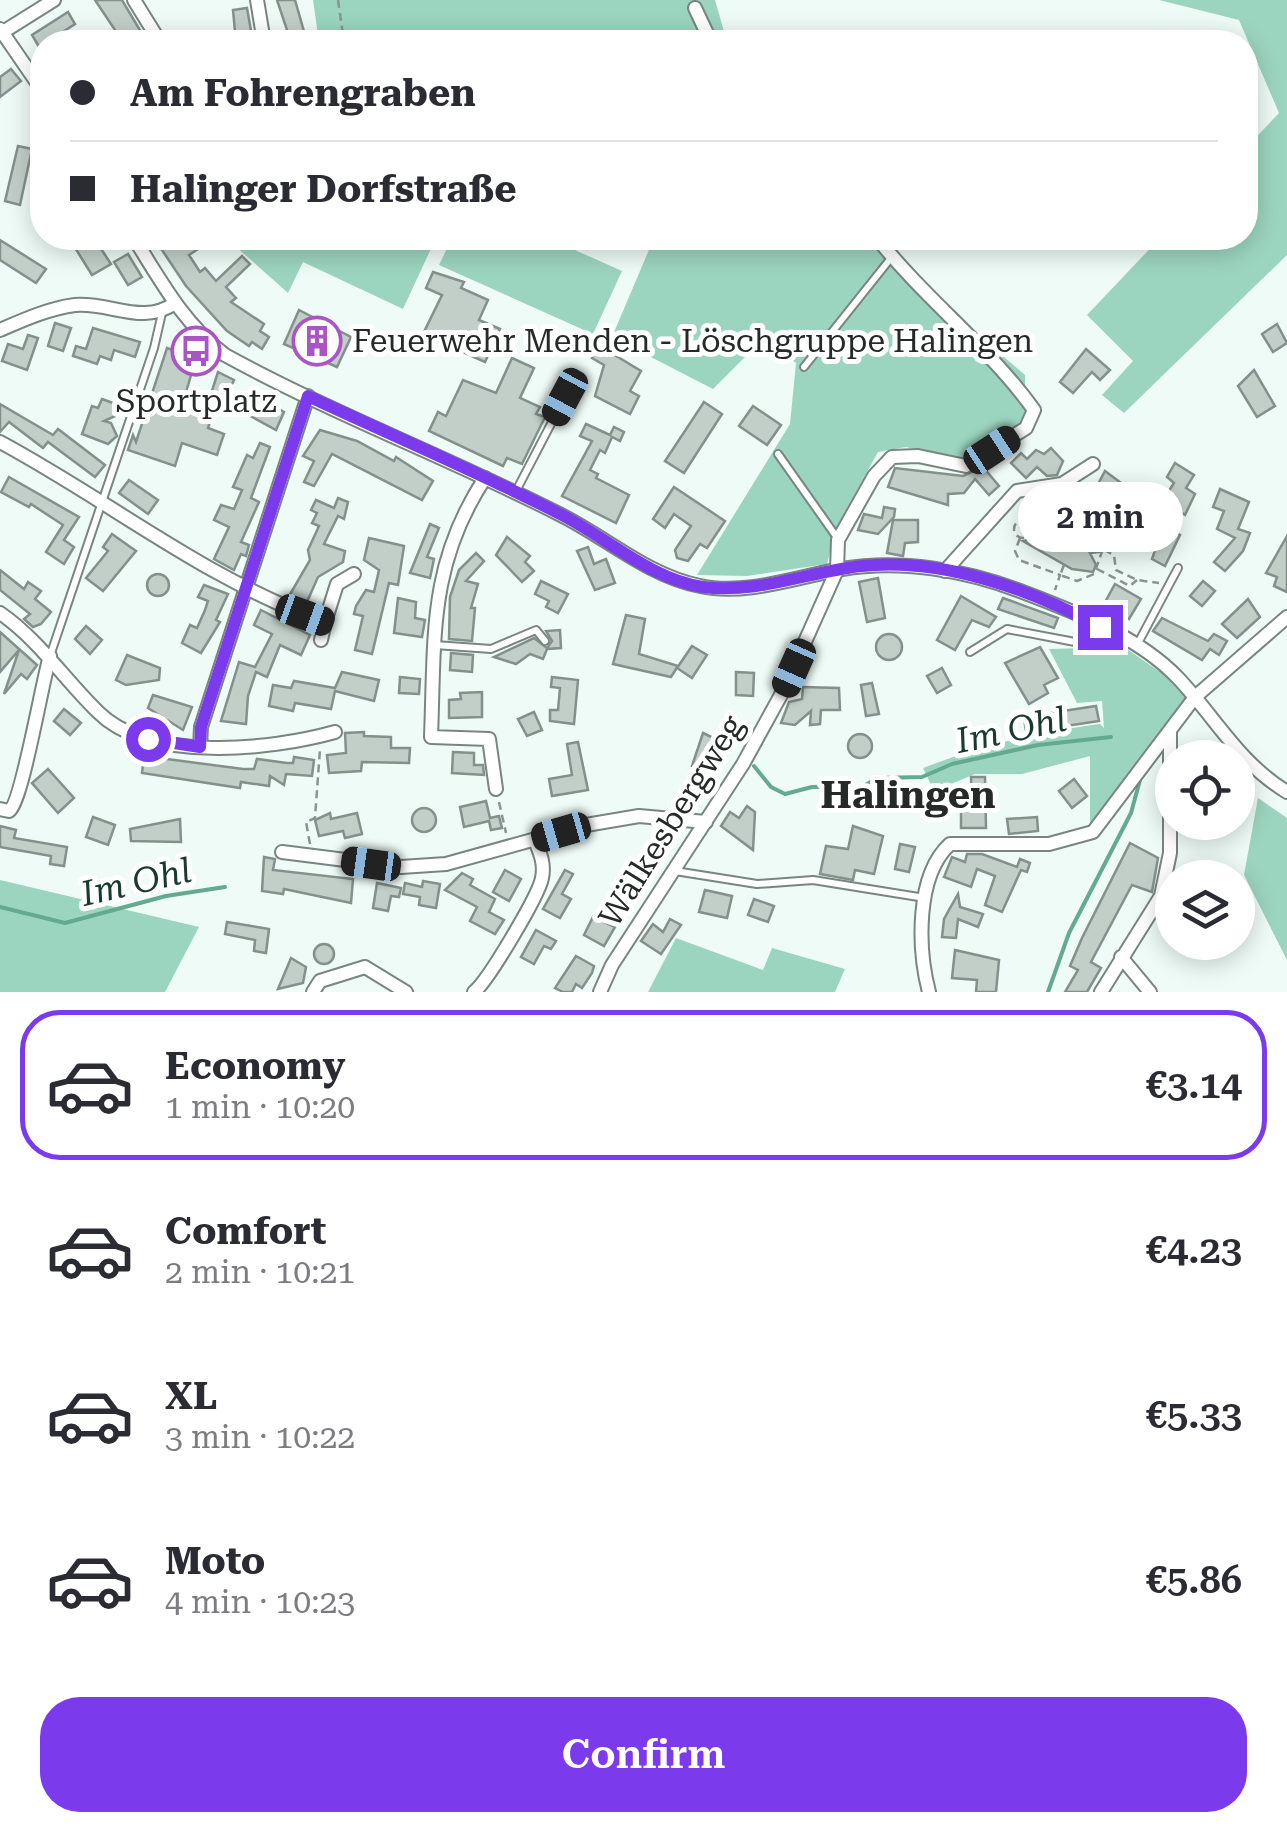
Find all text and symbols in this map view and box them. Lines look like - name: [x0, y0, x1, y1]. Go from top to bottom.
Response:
- text: Am Fohrengraben: [130, 71, 476, 115]
- text: Halinger Dorfstraße: [130, 167, 517, 211]
- building icon: Feuerwehr Menden - Löschgruppe Halingen: [291, 315, 343, 367]
- place label: Feuerwehr Menden - Löschgruppe Halingen: [352, 322, 1033, 360]
- bus stop icon: Sportplatz: [170, 325, 222, 377]
- car: [538, 363, 592, 431]
- place label: Sportplatz: [115, 382, 277, 420]
- car: [959, 421, 1025, 479]
- callout: 2 min: [1018, 482, 1182, 552]
- text: 2 min: [1056, 498, 1145, 536]
- car: [272, 591, 338, 639]
- route end: [1078, 605, 1123, 650]
- car: [768, 634, 820, 702]
- water label: Im Ohl: [951, 699, 1070, 762]
- street label: Wälkesbergweg: [591, 708, 752, 934]
- route start: [126, 717, 171, 762]
- map controls: [1155, 740, 1255, 960]
- button: locate: [1155, 740, 1255, 840]
- district label: Halingen: [821, 773, 995, 818]
- car: [528, 809, 594, 855]
- car: [339, 845, 403, 883]
- water label: Im Ohl: [76, 850, 195, 915]
- button: layers: [1155, 860, 1255, 960]
- icon: car: [45, 1040, 135, 1130]
- text: Economy: [165, 1044, 345, 1088]
- text: €3.14: [1146, 1063, 1242, 1107]
- text: 1 min · 10:20: [165, 1088, 355, 1126]
- icon: car: [45, 1205, 135, 1295]
- text: Comfort: [165, 1209, 326, 1253]
- text: €4.23: [1146, 1228, 1242, 1272]
- text: 2 min · 10:21: [165, 1253, 355, 1291]
- icon: car: [45, 1370, 135, 1460]
- text: XL: [165, 1374, 217, 1418]
- text: €5.33: [1146, 1393, 1242, 1437]
- text: 3 min · 10:22: [165, 1418, 355, 1456]
- icon: car: [45, 1535, 135, 1625]
- text: Moto: [165, 1539, 265, 1583]
- text: €5.86: [1146, 1558, 1242, 1602]
- text: 4 min · 10:23: [165, 1583, 355, 1621]
- button: Confirm: [40, 1697, 1247, 1812]

